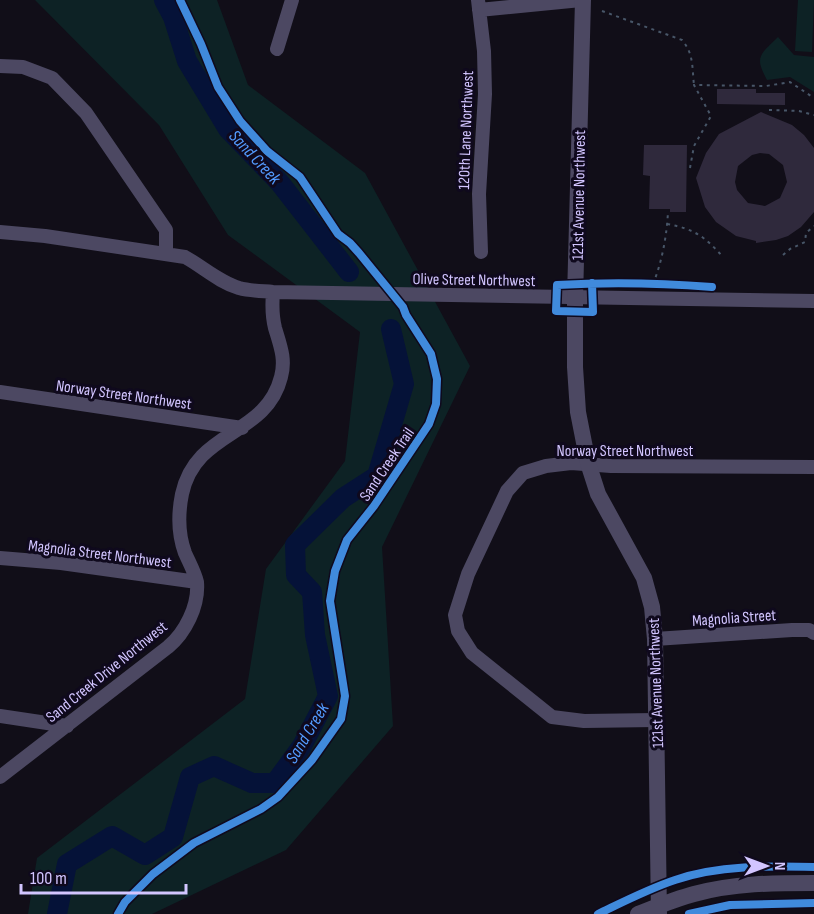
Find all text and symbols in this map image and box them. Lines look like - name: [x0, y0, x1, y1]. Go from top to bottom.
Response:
- street label: 120th Lane Northwest: [455, 70, 478, 190]
- water label: Sand Creek: [224, 126, 286, 190]
- street label: 121st Avenue Northwest: [569, 130, 590, 260]
- street label: Olive Street Northwest: [412, 270, 536, 291]
- street label: Norway Street Northwest: [55, 377, 193, 414]
- street label: Sand Creek Trail: [356, 425, 419, 505]
- street label: Norway Street Northwest: [557, 442, 693, 461]
- street label: Magnolia Street Northwest: [27, 536, 173, 573]
- street label: Magnolia Street: [691, 606, 777, 631]
- street label: Sand Creek Drive Northwest: [43, 617, 171, 727]
- street label: 121st Avenue Northwest: [645, 617, 668, 748]
- water label: Sand Creek: [281, 698, 334, 767]
- north arrow: [736, 836, 796, 896]
- scale bar: [21, 857, 186, 895]
- text: N: [770, 862, 789, 870]
- text: 100 m: [30, 868, 67, 889]

